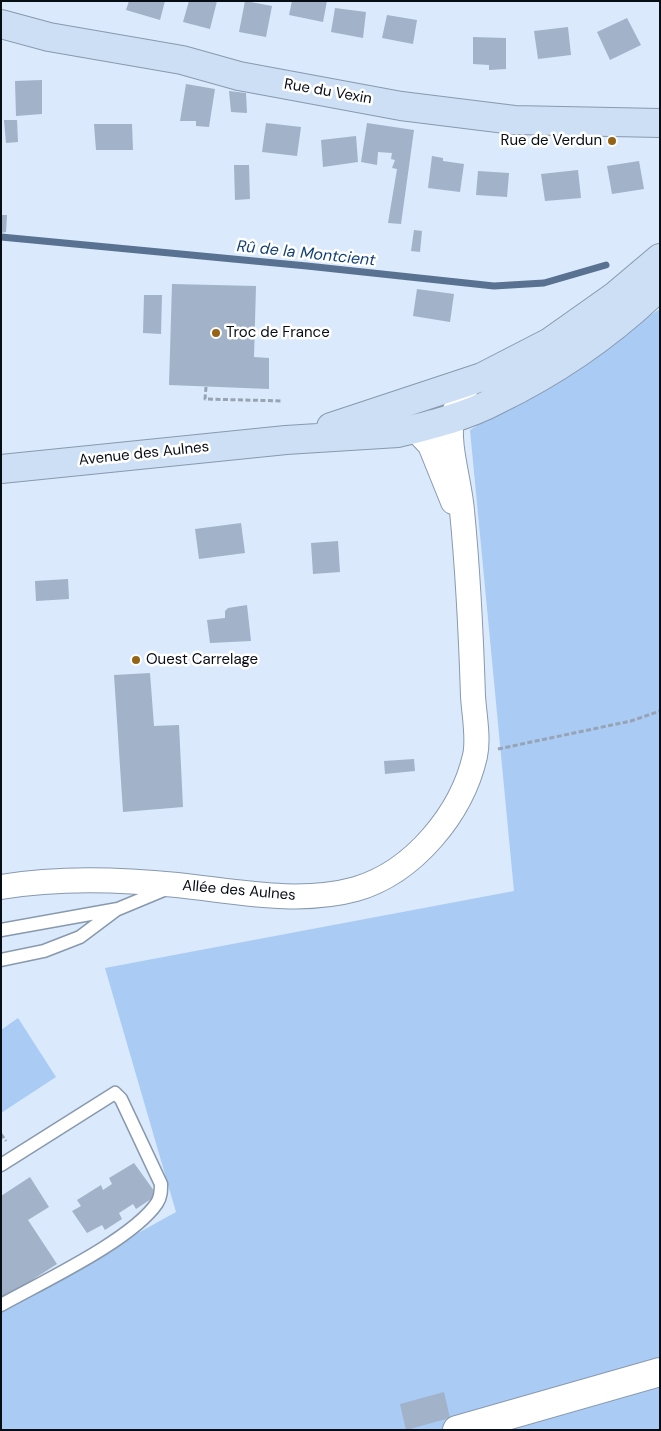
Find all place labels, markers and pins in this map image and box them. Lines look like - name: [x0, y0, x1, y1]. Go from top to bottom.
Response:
- place label: Rue de Verdun: [501, 132, 602, 150]
- marker: Rue de Verdun: [606, 135, 618, 147]
- place label: Troc de France: [226, 324, 330, 342]
- marker: Troc de France: [210, 327, 222, 339]
- place label: Ouest Carrelage: [146, 651, 258, 669]
- marker: Ouest Carrelage: [130, 654, 142, 666]

